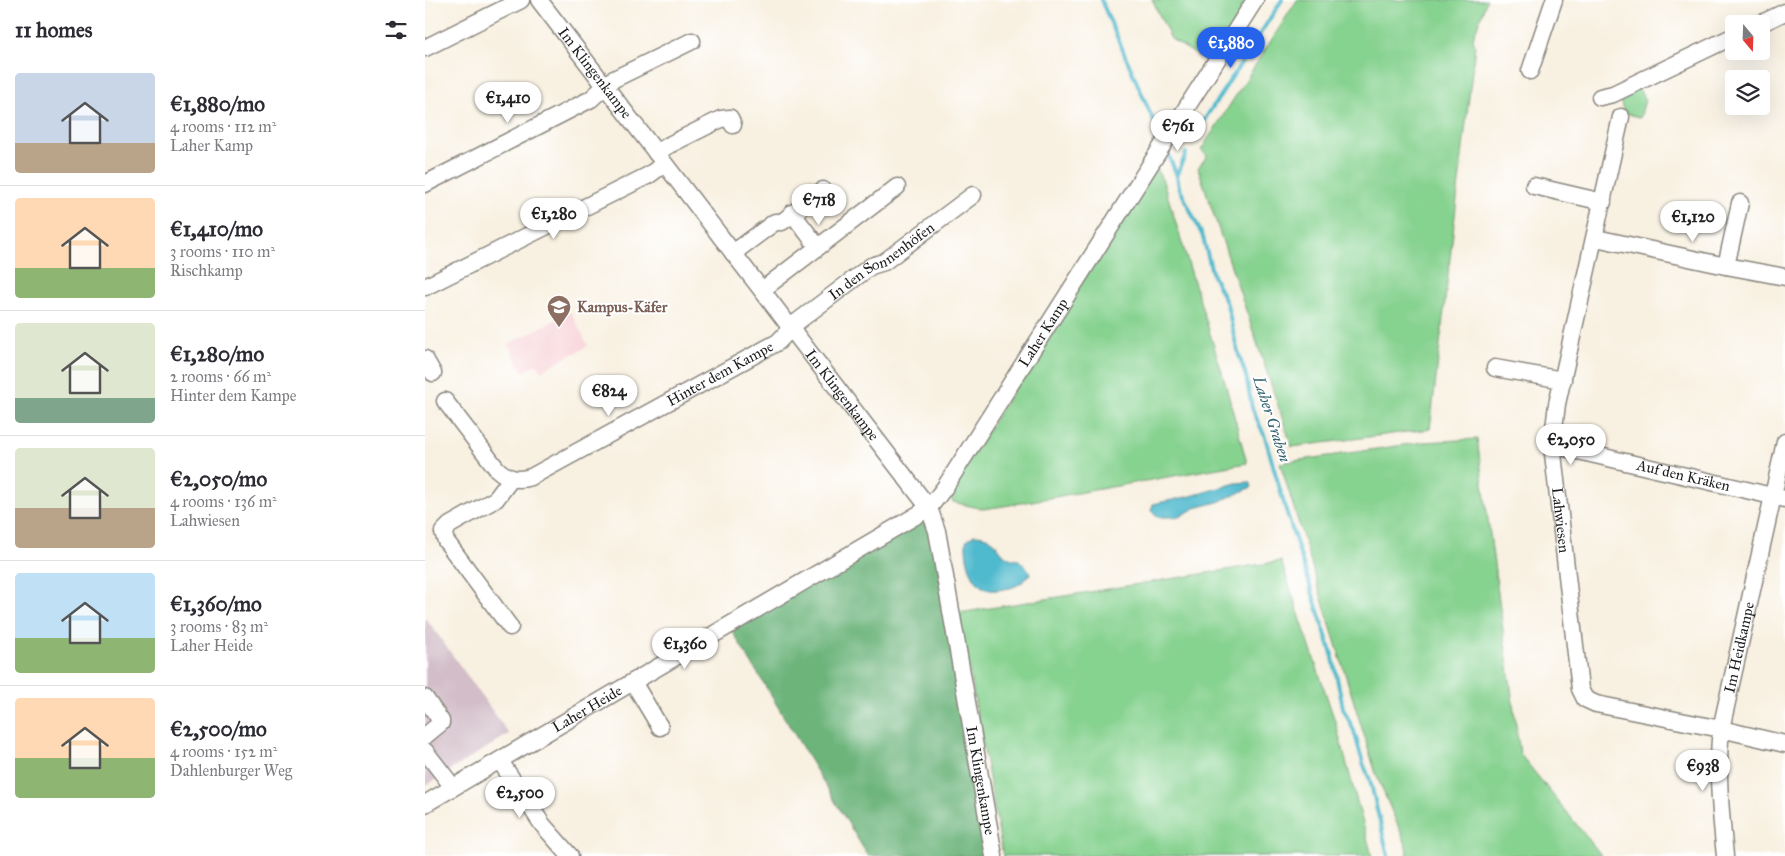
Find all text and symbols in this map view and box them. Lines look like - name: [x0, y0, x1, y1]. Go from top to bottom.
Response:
- north arrow: [1725, 15, 1770, 60]
- map controls: [1725, 15, 1770, 115]
- icon: filters: [382, 16, 410, 44]
- text: 11 homes: [15, 17, 92, 43]
- street label: Im Klingenkampe: [554, 24, 636, 122]
- pin: €1,880: [1190, 27, 1272, 69]
- text: €1,880: [1208, 33, 1254, 52]
- button: layers: [1725, 70, 1770, 115]
- pin: €1,410: [467, 82, 549, 124]
- text: €1,410: [486, 88, 530, 107]
- text: €1,880/mo: [170, 91, 265, 117]
- icon: home: [55, 93, 115, 153]
- pin: €761: [1148, 110, 1208, 152]
- text: €761: [1162, 116, 1194, 135]
- text: 4 rooms · 112 m²: [170, 117, 276, 136]
- text: Laher Kamp: [170, 136, 253, 155]
- pin: €718: [789, 184, 849, 226]
- text: €718: [802, 190, 836, 209]
- pin: €1,280: [513, 198, 595, 240]
- pin: €1,120: [1652, 200, 1734, 243]
- text: €1,280: [531, 204, 577, 223]
- text: €1,120: [1671, 207, 1715, 226]
- text: €1,410/mo: [170, 216, 263, 242]
- icon: home: [55, 218, 115, 278]
- street label: In den Sonnenhöfen: [825, 218, 938, 304]
- text: 3 rooms · 110 m²: [170, 242, 275, 261]
- text: Rischkamp: [170, 261, 243, 280]
- school or university icon: Kampus-Käfer: [546, 294, 572, 328]
- street label: Laher Kamp: [1015, 295, 1072, 370]
- place label: Kampus-Käfer: [577, 298, 668, 317]
- street label: Hinter dem Kampe: [664, 337, 776, 410]
- text: €1,280/mo: [170, 341, 264, 367]
- icon: home: [55, 343, 115, 403]
- street label: Im Klingenkampe: [802, 346, 883, 444]
- text: 2 rooms · 66 m²: [170, 367, 271, 386]
- water label: Laher Graben: [1249, 373, 1295, 465]
- pin: €824: [579, 374, 639, 417]
- text: €824: [591, 381, 627, 400]
- text: Hinter dem Kampe: [170, 386, 296, 405]
- pin: €2,050: [1530, 424, 1612, 466]
- text: €2,050: [1547, 430, 1595, 449]
- street label: Auf den Kräken: [1634, 456, 1732, 495]
- text: €2,050/mo: [170, 466, 267, 492]
- icon: home: [55, 468, 115, 528]
- street label: Lahwiesen: [1548, 487, 1573, 554]
- text: 4 rooms · 136 m²: [170, 492, 277, 511]
- text: Lahwiesen: [170, 511, 240, 530]
- text: €1,360/mo: [170, 591, 262, 617]
- icon: home: [55, 593, 115, 653]
- street label: Im Heidkampe: [1720, 600, 1758, 694]
- text: 3 rooms · 83 m²: [170, 617, 268, 636]
- pin: €1,360: [644, 628, 726, 670]
- text: €1,360: [663, 634, 707, 653]
- text: Laher Heide: [170, 636, 253, 655]
- street label: Laher Heide: [549, 681, 625, 736]
- text: €2,500/mo: [170, 716, 267, 742]
- icon: home: [55, 718, 115, 778]
- street label: Im Klingenkampe: [962, 725, 999, 836]
- text: 4 rooms · 152 m²: [170, 742, 277, 761]
- pin: €938: [1673, 750, 1733, 792]
- text: €938: [1686, 756, 1720, 775]
- text: Dahlenburger Weg: [170, 761, 292, 780]
- pin: €2,500: [479, 776, 561, 819]
- text: €2,500: [496, 783, 544, 802]

